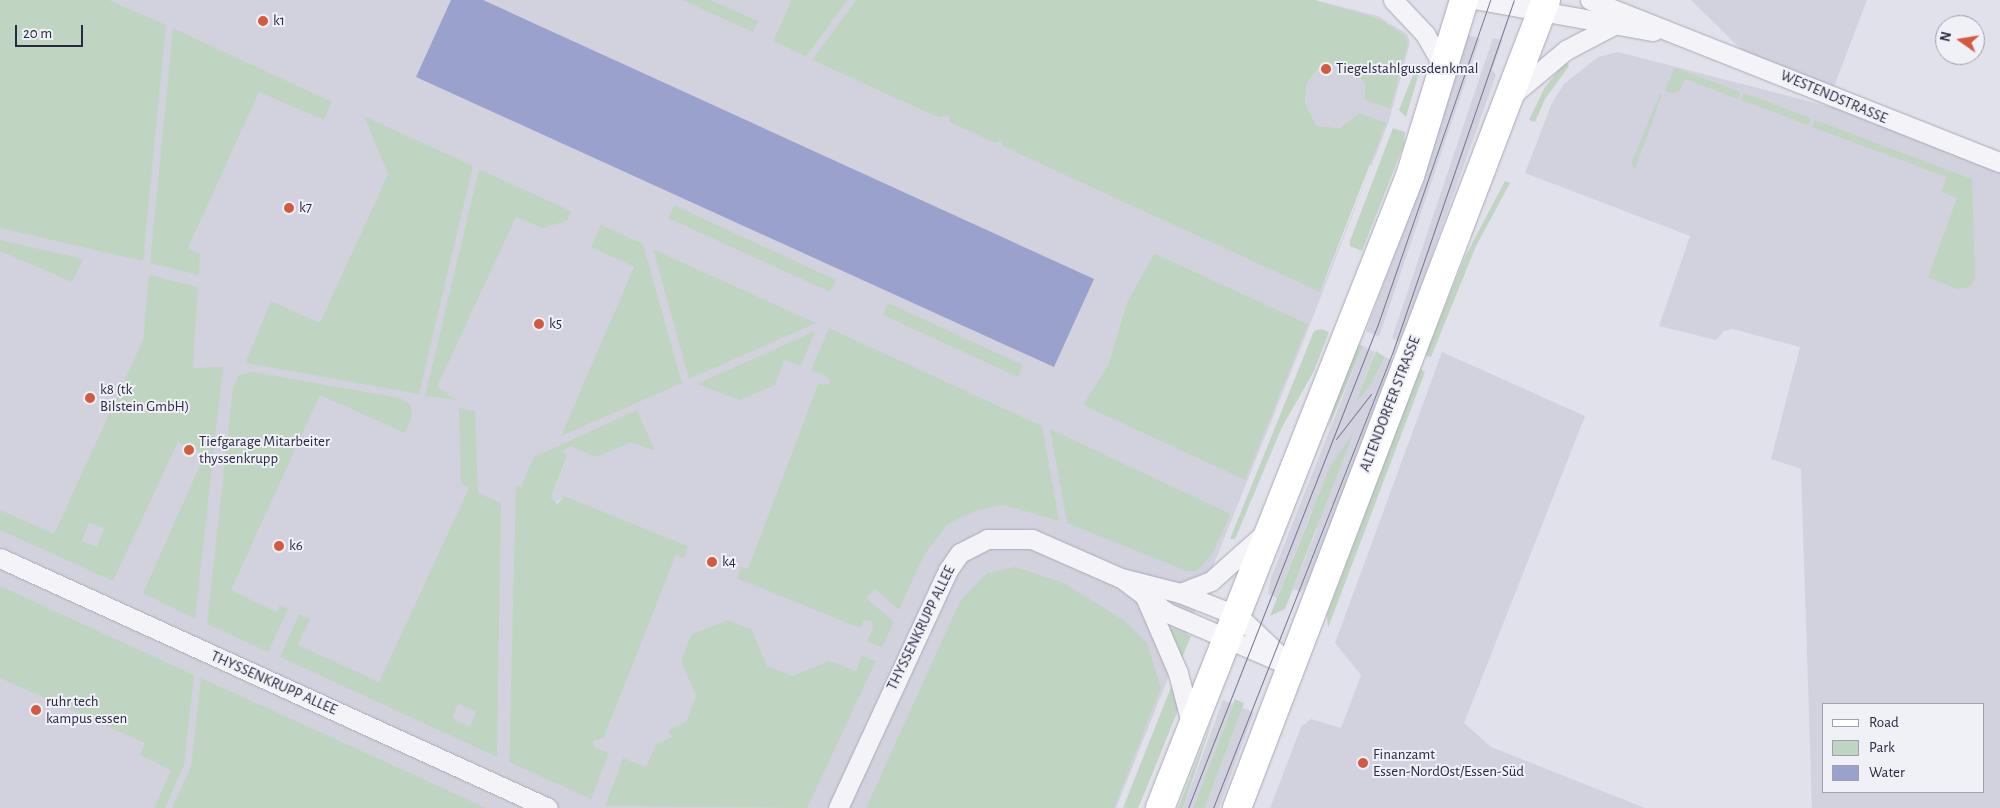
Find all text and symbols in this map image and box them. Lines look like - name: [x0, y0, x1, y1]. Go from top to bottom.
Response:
- place label: k1: [273, 12, 285, 30]
- scale bar: [18, 15, 85, 47]
- marker: k1: [257, 15, 269, 27]
- north arrow: [1935, 15, 1985, 65]
- text: 20 m: [23, 26, 52, 41]
- text: N: [1938, 31, 1954, 43]
- place label: Tiegelstahlgussdenkmal: [1336, 60, 1478, 78]
- marker: Tiegelstahlgussdenkmal: [1320, 63, 1332, 75]
- street label: WESTENDSTRASSE: [1778, 66, 1890, 128]
- place label: k7: [299, 199, 312, 217]
- marker: k7: [283, 202, 295, 214]
- place label: k5: [549, 315, 562, 333]
- marker: k5: [533, 318, 545, 330]
- street label: ALTENDORFER STRASSE: [1356, 334, 1424, 474]
- place label: k8 (tk Bilstein GmbH): [100, 380, 189, 415]
- marker: k8 (tk Bilstein GmbH): [84, 392, 96, 404]
- place label: Tiefgarage Mitarbeiter thyssenkrupp: [199, 432, 330, 467]
- marker: Tiefgarage Mitarbeiter thyssenkrupp: [183, 444, 195, 456]
- place label: k6: [289, 537, 303, 555]
- marker: k6: [273, 540, 285, 552]
- place label: k4: [722, 553, 736, 571]
- marker: k4: [706, 556, 718, 568]
- street label: THYSSENKRUPP ALLEE: [883, 563, 959, 693]
- street label: THYSSENKRUPP ALLEE: [208, 647, 340, 719]
- place label: ruhr tech kampus essen: [46, 692, 127, 727]
- legend: [1822, 703, 1985, 793]
- marker: ruhr tech kampus essen: [30, 704, 42, 716]
- text: Road: [1869, 715, 1899, 730]
- text: Park: [1869, 740, 1895, 755]
- place label: Finanzamt Essen-NordOst/Essen-Süd: [1373, 745, 1524, 780]
- marker: Finanzamt Essen-NordOst/Essen-Süd: [1357, 757, 1369, 769]
- text: Water: [1869, 765, 1905, 780]

